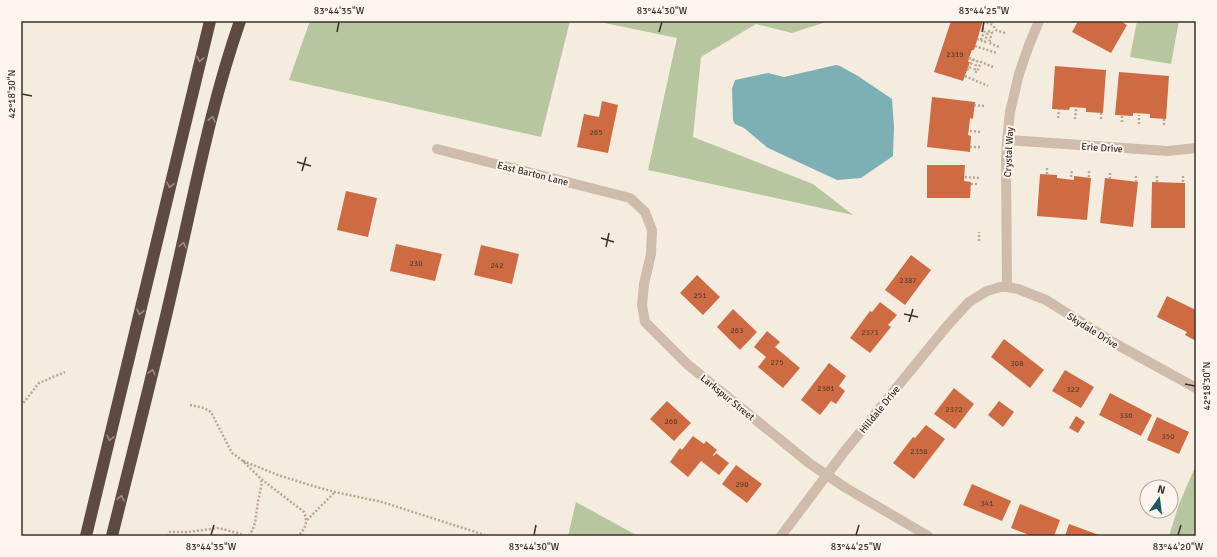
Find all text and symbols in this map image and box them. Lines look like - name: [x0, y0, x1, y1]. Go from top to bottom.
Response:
- text: 83°44'35"W: [314, 5, 365, 17]
- text: 83°44'30"W: [637, 5, 688, 17]
- text: 83°44'25"W: [959, 5, 1010, 17]
- house number: 2319: [946, 49, 964, 59]
- one-way arrow: [197, 56, 205, 62]
- text: 42°18'30"N: [6, 70, 18, 118]
- one-way arrow: [208, 116, 216, 122]
- street label: Crystal Way: [1002, 126, 1016, 178]
- house number: 265: [590, 127, 602, 137]
- street label: Erie Drive: [1081, 141, 1123, 155]
- street label: East Barton Lane: [496, 159, 569, 189]
- one-way arrow: [166, 182, 174, 188]
- one-way arrow: [178, 242, 186, 249]
- house number: 230: [410, 258, 422, 268]
- house number: 242: [491, 260, 503, 270]
- house number: 2387: [899, 275, 917, 285]
- house number: 251: [694, 290, 706, 300]
- one-way arrow: [136, 308, 145, 315]
- street label: Skydale Drive: [1065, 310, 1120, 351]
- house number: 263: [731, 325, 743, 335]
- house number: 2373: [861, 327, 879, 337]
- house number: 275: [771, 357, 783, 367]
- house number: 308: [1011, 358, 1023, 368]
- text: 42°18'30"N: [1201, 362, 1213, 410]
- one-way arrow: [148, 369, 156, 375]
- street label: Larkspur Street: [698, 372, 757, 424]
- house number: 2361: [817, 383, 835, 393]
- street label: Hilldale Drive: [857, 383, 903, 436]
- house number: 322: [1067, 384, 1079, 394]
- house number: 2372: [945, 404, 963, 414]
- house number: 336: [1120, 410, 1132, 420]
- house number: 266: [665, 416, 677, 426]
- house number: 350: [1162, 431, 1174, 441]
- one-way arrow: [106, 434, 115, 441]
- house number: 2358: [910, 446, 928, 456]
- house number: 290: [736, 479, 748, 489]
- north arrow: [1139, 479, 1179, 519]
- text: N: [1156, 483, 1167, 497]
- one-way arrow: [117, 495, 125, 501]
- house number: 341: [981, 498, 993, 508]
- text: 83°44'35"W: [186, 541, 237, 553]
- text: 83°44'30"W: [509, 541, 560, 553]
- text: 83°44'25"W: [831, 541, 882, 553]
- text: 83°44'20"W: [1153, 541, 1204, 553]

